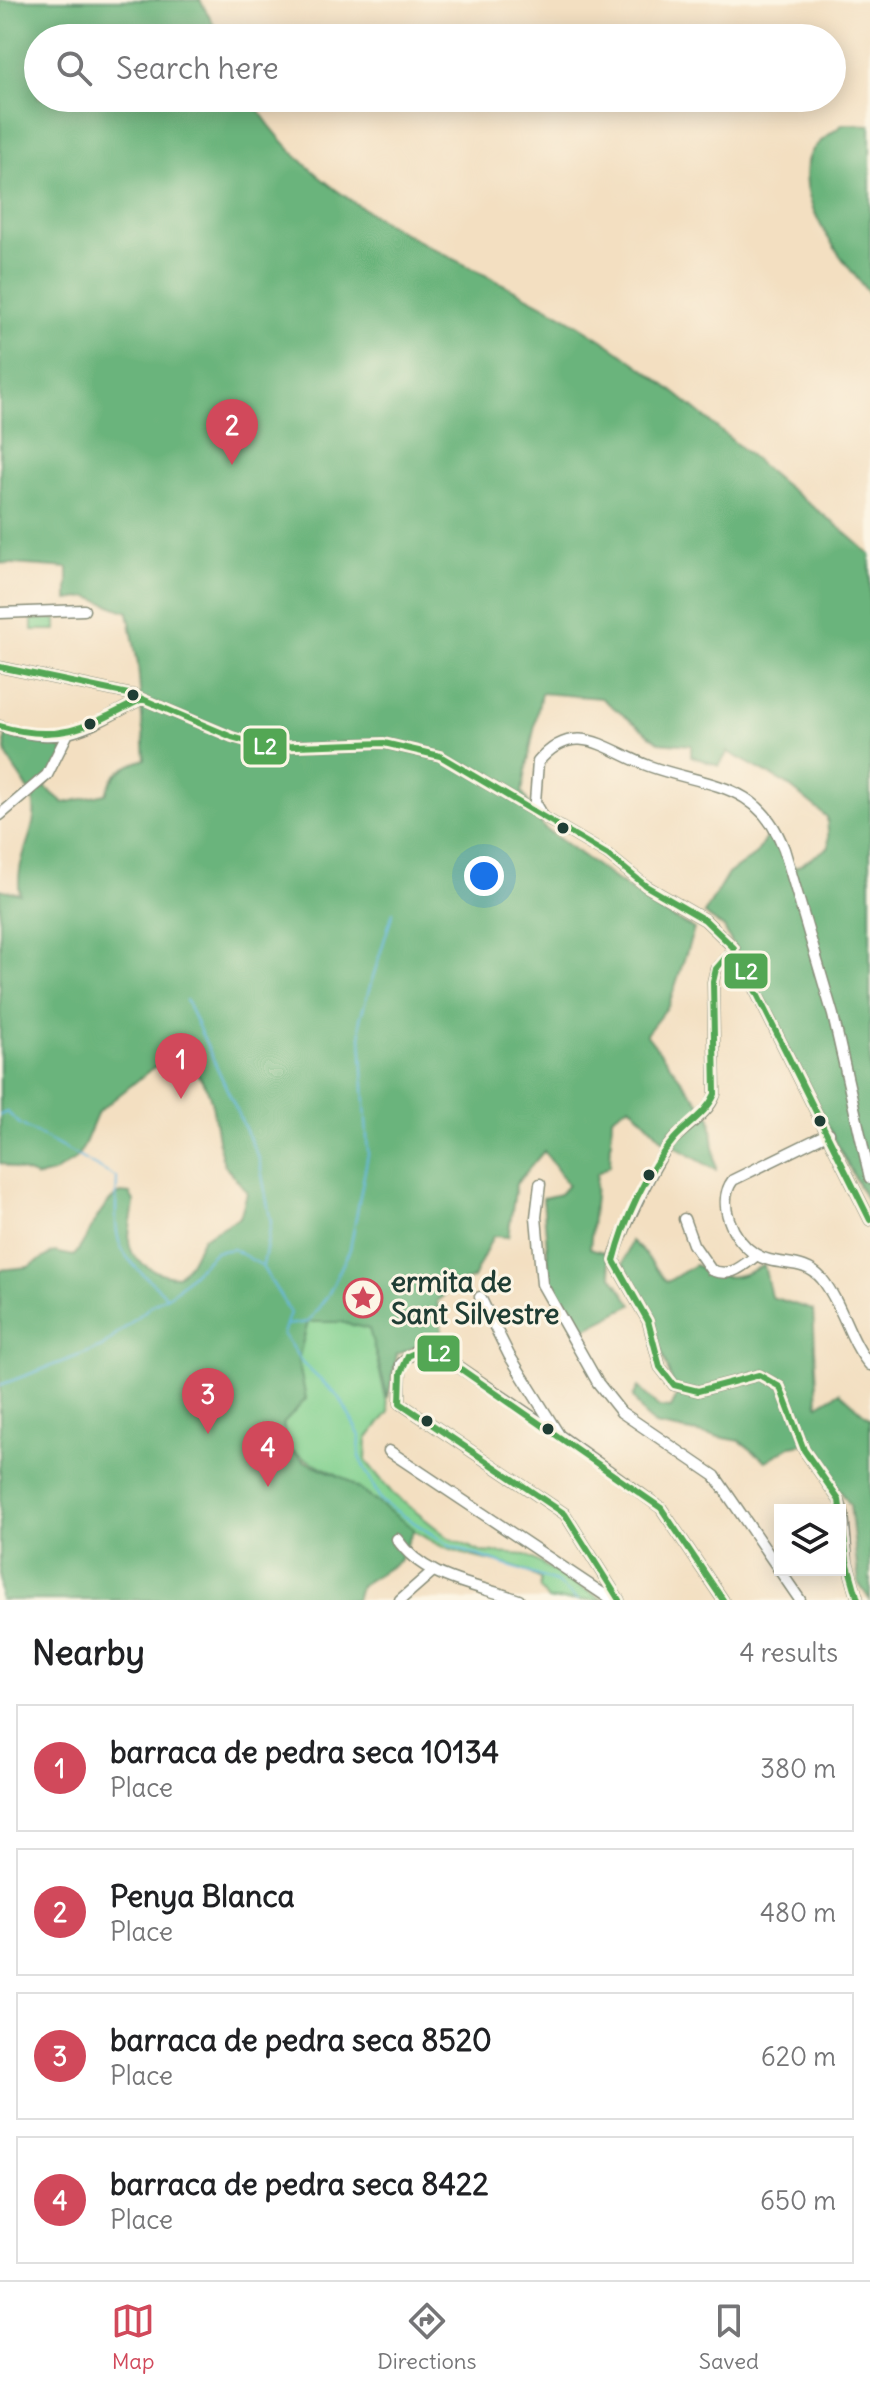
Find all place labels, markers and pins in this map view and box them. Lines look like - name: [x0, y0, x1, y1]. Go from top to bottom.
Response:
- pin: 2: [206, 399, 258, 465]
- unlabelled marker: [125, 687, 141, 703]
- unlabelled marker: [82, 716, 98, 732]
- unlabelled marker: [555, 820, 571, 836]
- pin: 1: [155, 1033, 207, 1099]
- unlabelled marker: [812, 1113, 828, 1129]
- unlabelled marker: [641, 1167, 657, 1183]
- place label: ermita de Sant Silvestre: [391, 1264, 559, 1332]
- place icon: ermita de Sant Silvestre: [342, 1277, 384, 1319]
- pin: 3: [182, 1368, 234, 1434]
- unlabelled marker: [419, 1413, 435, 1429]
- pin: 4: [242, 1421, 294, 1487]
- unlabelled marker: [540, 1421, 556, 1437]

